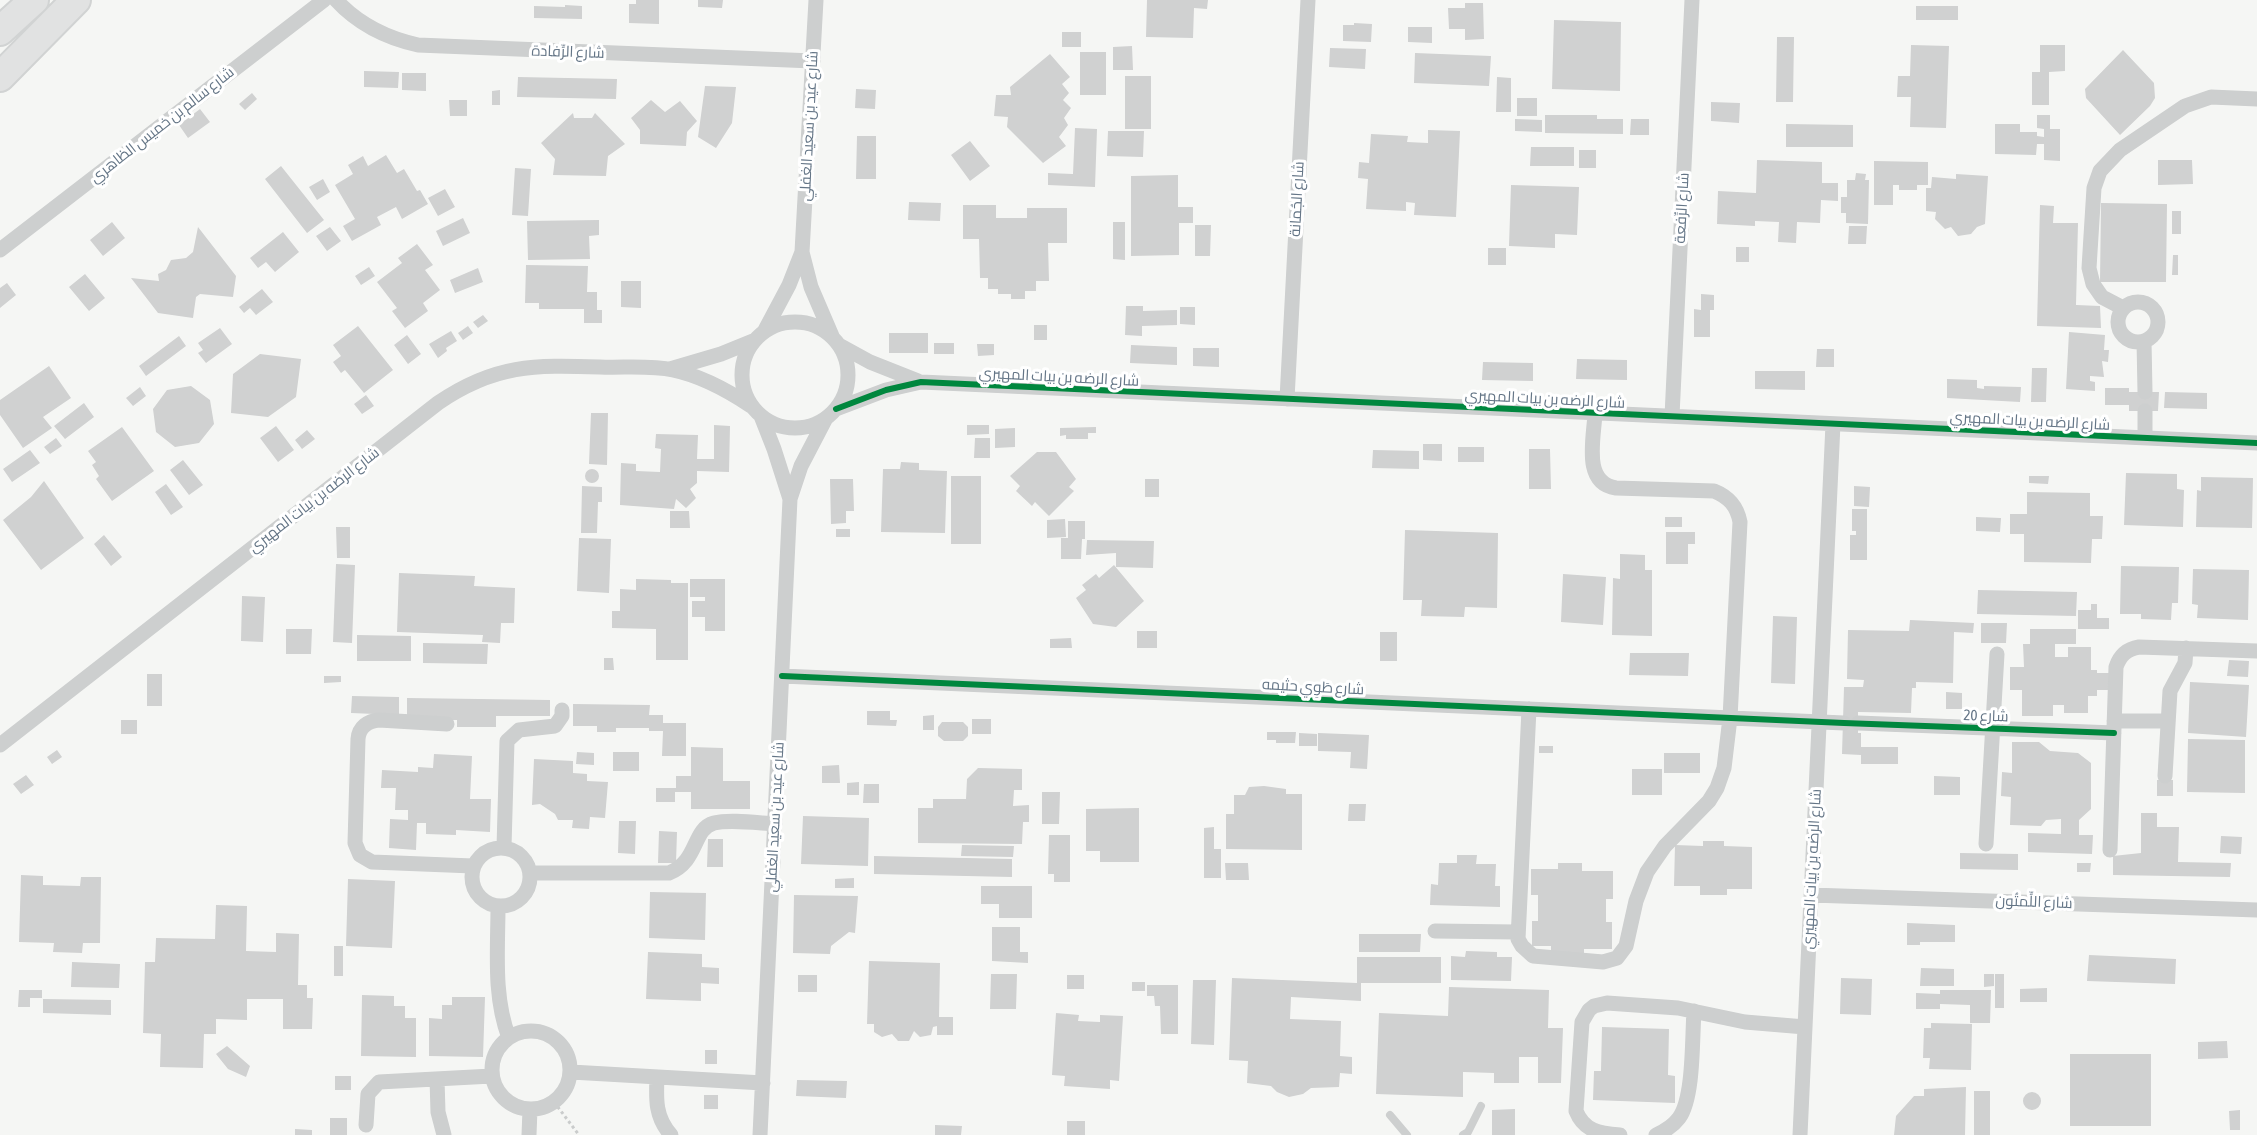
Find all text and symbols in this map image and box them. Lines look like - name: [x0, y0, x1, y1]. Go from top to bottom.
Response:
- street label: شارع الرِّفادة: [531, 42, 605, 62]
- street label: شارع عيد بن سعيد الغفلي: [796, 50, 822, 202]
- street label: شارع سالم بن خميس الظاهري: [86, 63, 238, 187]
- street label: شارع الجُمانة: [1286, 161, 1308, 237]
- street label: شارع الرِّفعة: [1671, 172, 1693, 244]
- street label: شارع الرضه بن بيات المهيري: [978, 364, 1140, 390]
- street label: شارع الرضه بن بيات المهيري: [1464, 386, 1626, 412]
- street label: شارع الرضه بن بيات المهيري: [1949, 408, 2111, 434]
- street label: شارع الرضه بن بيات المهيري: [245, 443, 383, 557]
- street label: شارع طَوِي حثيمه: [1261, 675, 1365, 699]
- street label: شارع 20: [1963, 706, 2009, 726]
- street label: شارع عيد بن سعيد الغفلي: [762, 741, 788, 893]
- street label: شارع الرضه بن بيات المهيري: [1799, 788, 1825, 950]
- street label: شارع اللِّمتُون: [1995, 892, 2073, 912]

